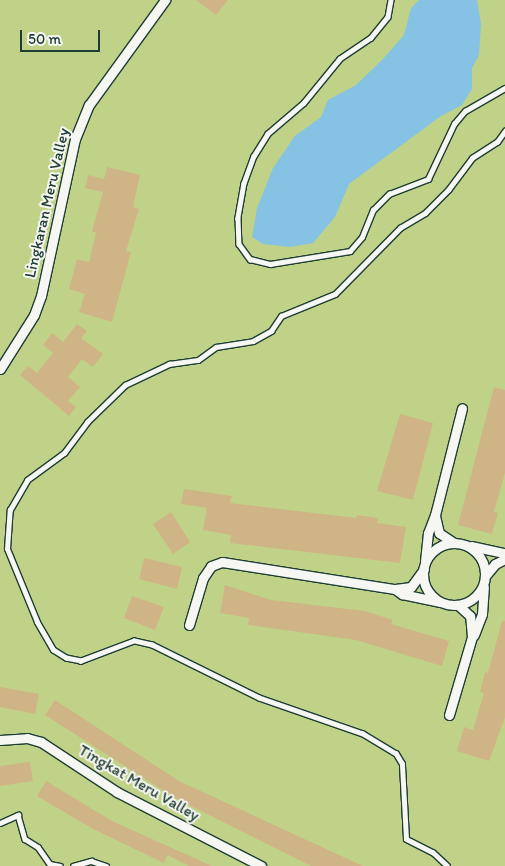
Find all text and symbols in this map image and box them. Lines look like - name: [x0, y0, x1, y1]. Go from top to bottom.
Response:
- scale bar: [22, 20, 102, 52]
- text: 50 m: [28, 30, 61, 48]
- street label: Lingkaran Meru Valley: [20, 127, 74, 279]
- street label: Tingkat Meru Valley: [75, 741, 203, 825]

